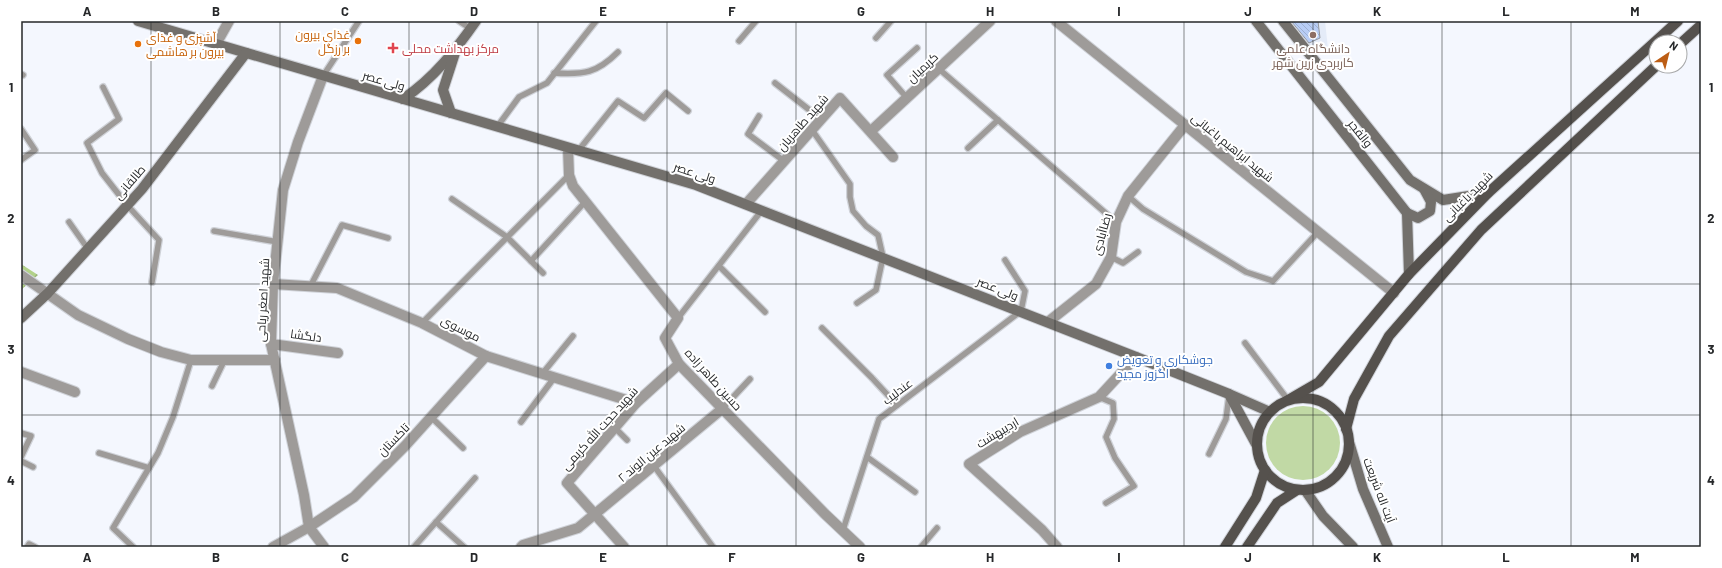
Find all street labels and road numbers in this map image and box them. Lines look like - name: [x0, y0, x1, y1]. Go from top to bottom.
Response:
- street label: کریمیان: [904, 49, 941, 86]
- street label: ولی عصر: [360, 67, 407, 94]
- street label: شهید طاهریان: [774, 91, 831, 154]
- street label: شهید ابراهیم باغبانی: [1188, 110, 1277, 186]
- street label: والفجر: [1344, 115, 1376, 150]
- street label: ولی عصر: [671, 158, 718, 186]
- street label: طالقانی: [110, 162, 148, 203]
- street label: شهید باغبانی: [1439, 168, 1496, 225]
- street label: رضاآبادی: [1089, 211, 1114, 257]
- street label: شهید اصغر ریاحی: [253, 258, 272, 342]
- street label: ولی عصر: [974, 273, 1021, 304]
- street label: موسوی: [439, 312, 483, 345]
- street label: دلگشا: [289, 326, 323, 344]
- street label: حسین طاهر زاده: [682, 345, 745, 414]
- street label: عندلیب: [879, 375, 915, 408]
- street label: شهید حجت الله کریمی: [558, 383, 641, 473]
- street label: اردیبهشت: [973, 414, 1021, 451]
- street label: تاکستان: [374, 419, 413, 459]
- street label: شهید عین الوند ۲: [615, 420, 688, 485]
- street label: آیت اله شریعت: [1360, 456, 1399, 526]

